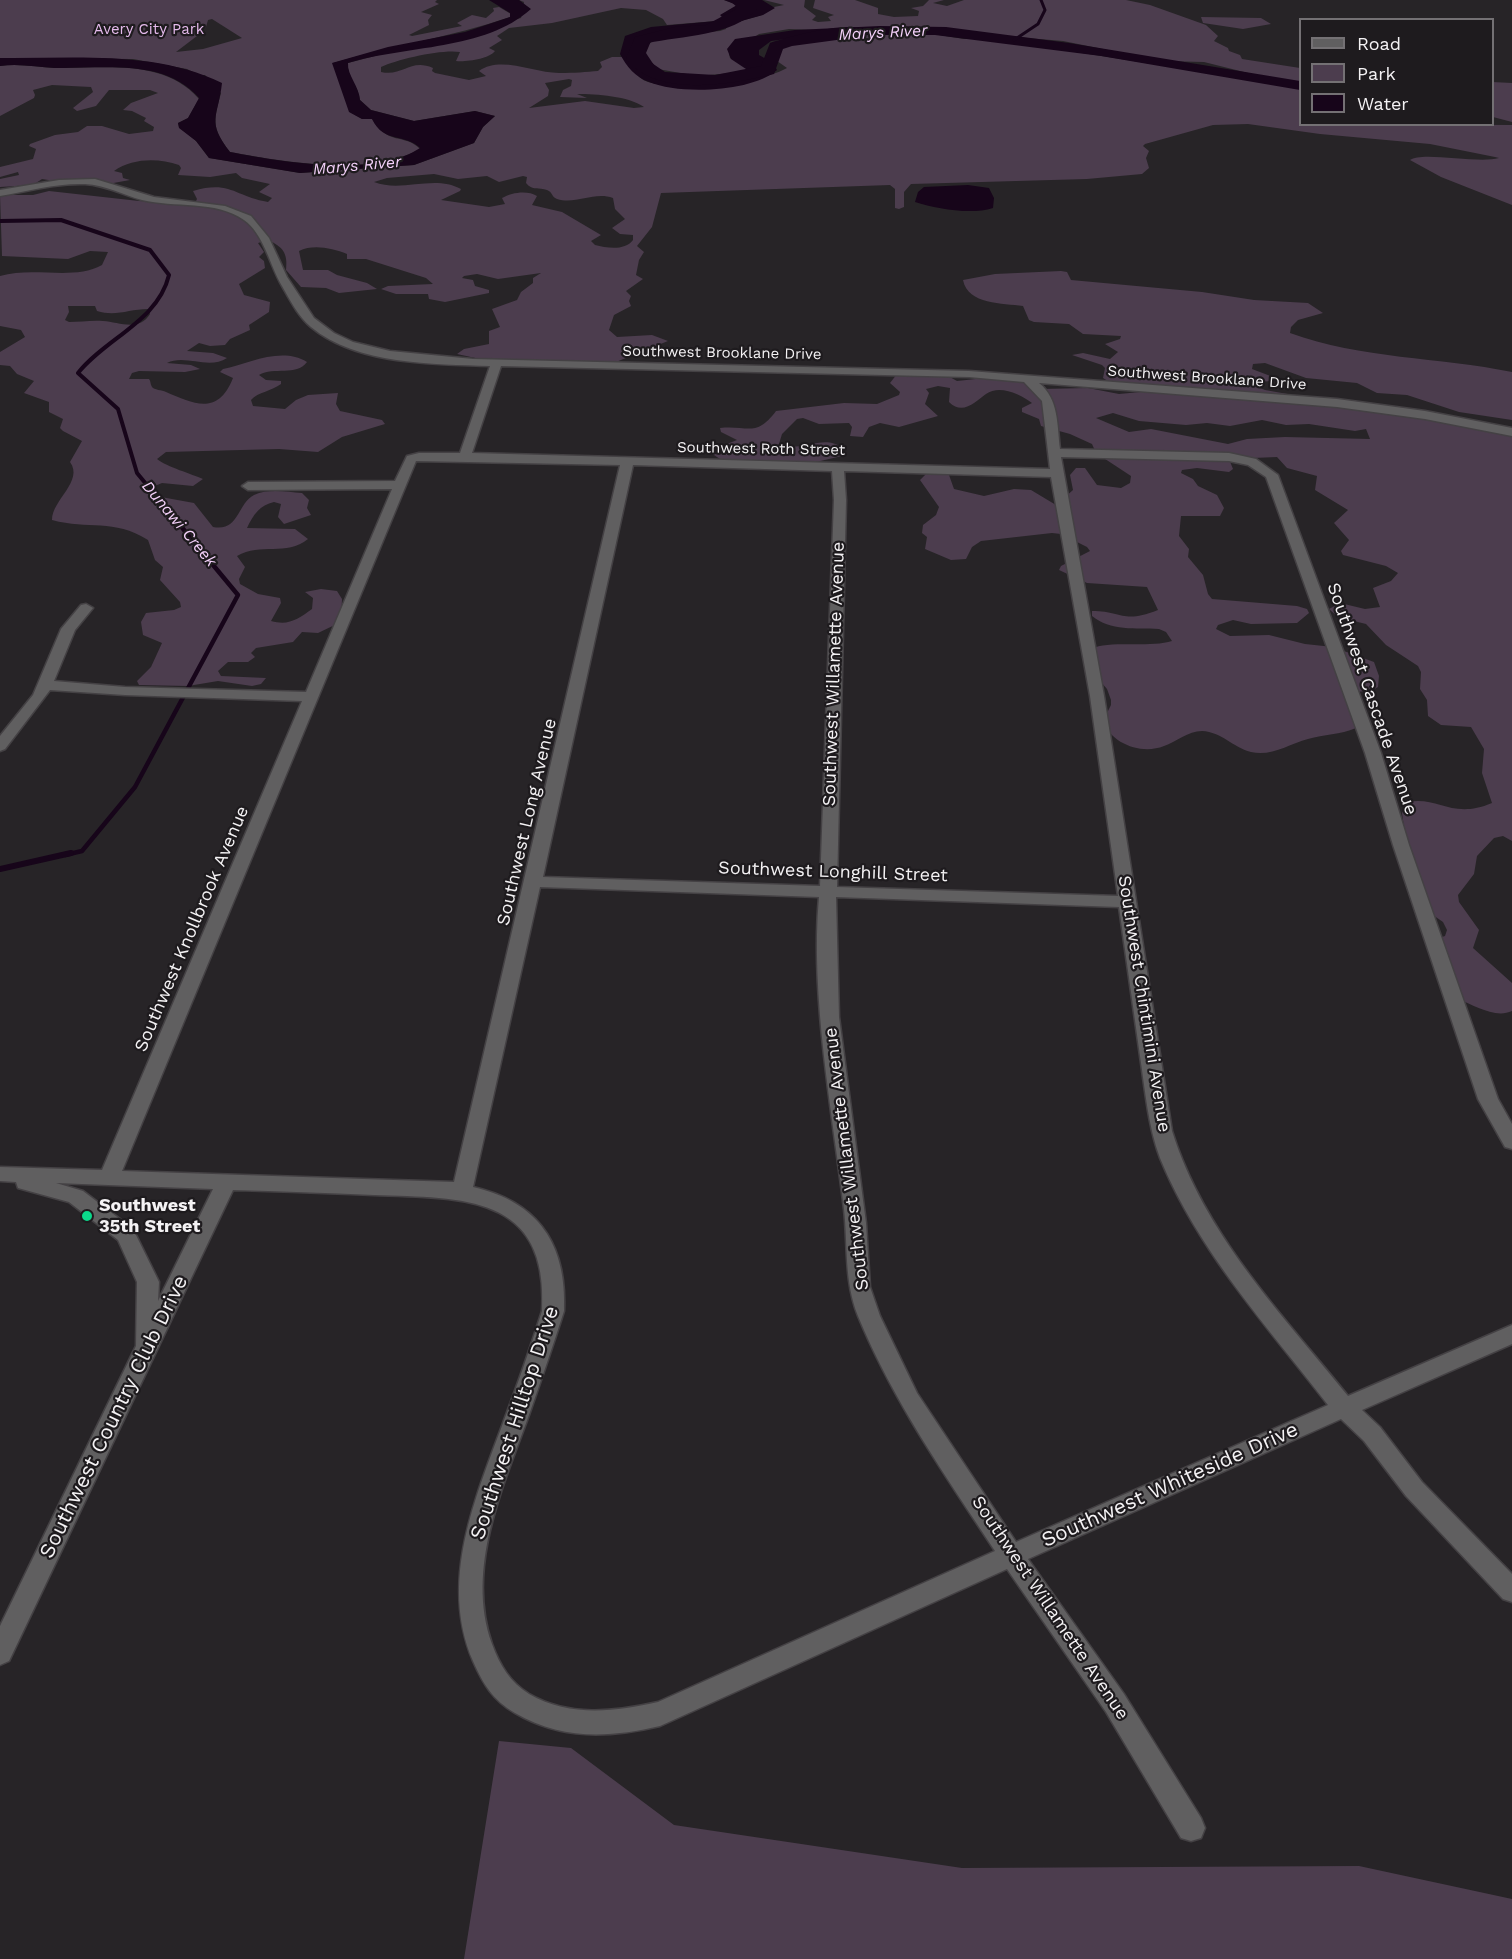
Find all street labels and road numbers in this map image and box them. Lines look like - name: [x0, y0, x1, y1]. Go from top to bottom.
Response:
- street label: Southwest Brooklane Drive: [622, 342, 822, 364]
- street label: Southwest Brooklane Drive: [1107, 362, 1307, 394]
- street label: Southwest Roth Street: [677, 439, 845, 459]
- street label: Southwest Willamette Avenue: [819, 541, 849, 807]
- street label: Southwest Cascade Avenue: [1322, 580, 1422, 818]
- street label: Southwest Long Avenue: [493, 716, 561, 928]
- street label: Southwest Knollbrook Avenue: [130, 803, 254, 1055]
- street label: Southwest Longhill Street: [718, 857, 948, 887]
- street label: Southwest Chintimini Avenue: [1113, 874, 1175, 1134]
- street label: Southwest Willamette Avenue: [820, 1026, 874, 1292]
- street label: Southwest Country Club Drive: [34, 1271, 194, 1563]
- street label: Southwest Hilltop Drive: [465, 1303, 565, 1543]
- street label: Southwest Whiteside Drive: [1038, 1417, 1302, 1553]
- street label: Southwest Willamette Avenue: [967, 1492, 1133, 1724]

